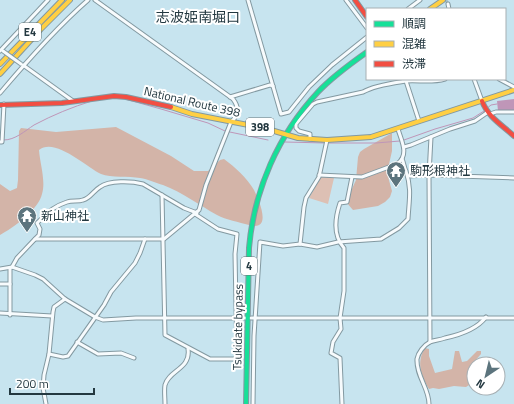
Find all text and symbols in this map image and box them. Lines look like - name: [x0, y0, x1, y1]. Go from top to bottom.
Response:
- district label: 志波姫南堀口: [156, 6, 240, 27]
- legend: [366, 8, 506, 80]
- text: 順調: [402, 14, 426, 33]
- road number: E4: [19, 23, 41, 41]
- text: 混雑: [402, 34, 426, 53]
- text: 渋滞: [402, 54, 426, 73]
- street label: National Route 398: [142, 81, 242, 122]
- road number: 398: [246, 118, 274, 136]
- temple icon: 駒形根神社: [385, 160, 407, 188]
- place label: 駒形根神社: [410, 161, 470, 180]
- temple icon: 新山神社: [16, 205, 38, 233]
- place label: 新山神社: [41, 206, 89, 225]
- road number: 4: [241, 257, 257, 275]
- street label: Tsukidate bypass: [227, 283, 248, 370]
- north arrow: [466, 356, 506, 396]
- scale bar: [10, 370, 94, 396]
- text: 200 m: [16, 374, 49, 393]
- text: N: [473, 375, 488, 393]

